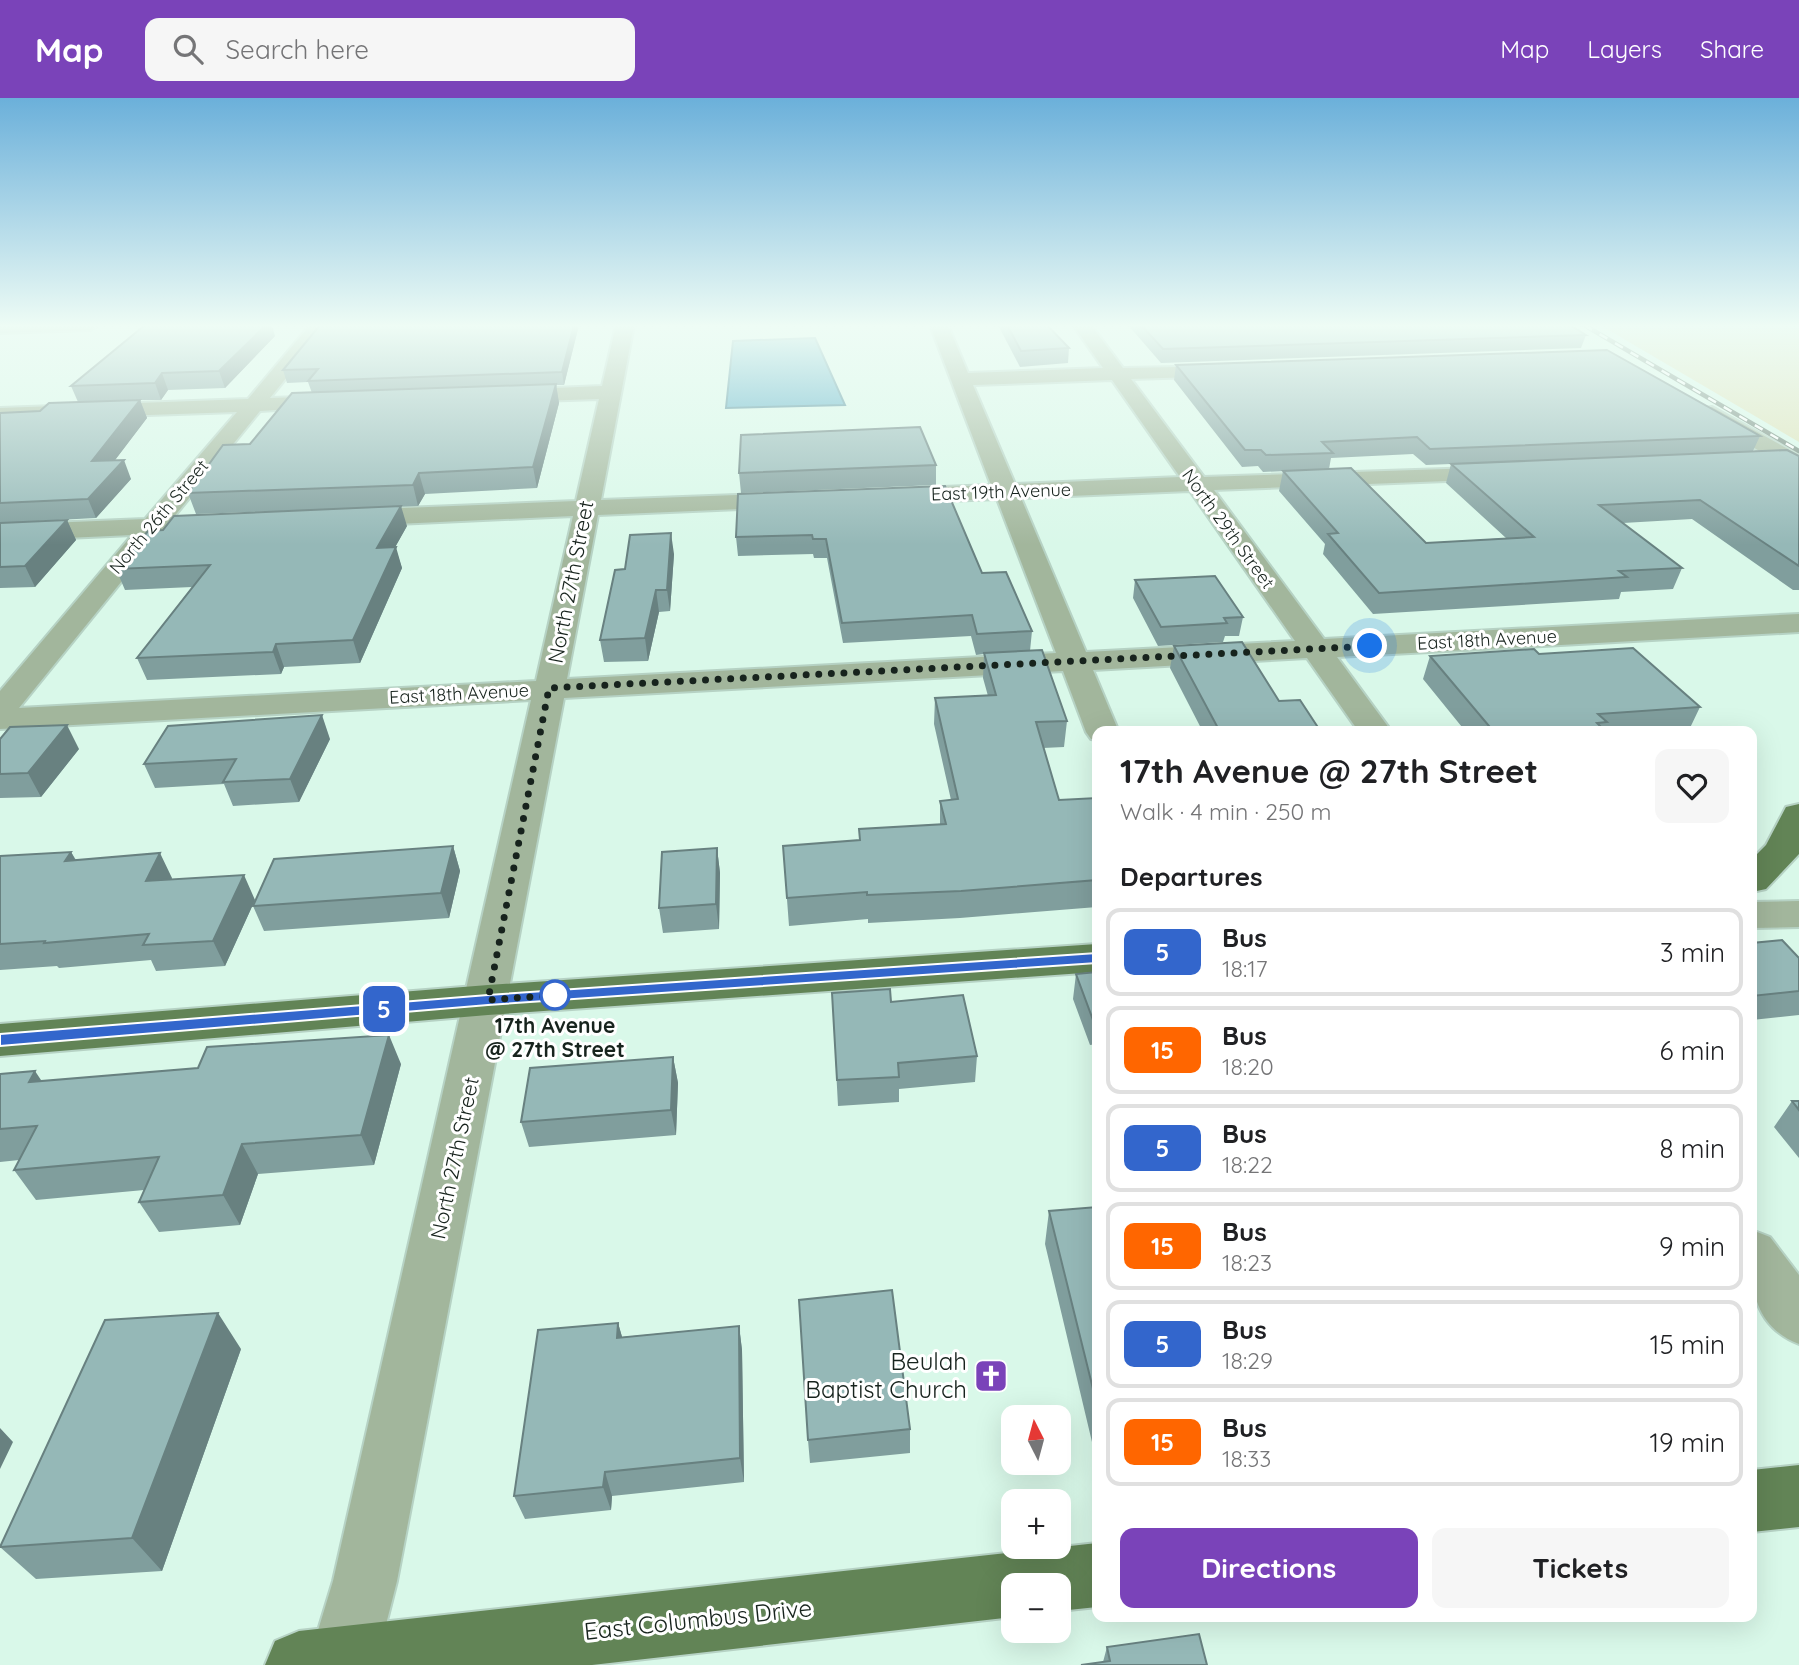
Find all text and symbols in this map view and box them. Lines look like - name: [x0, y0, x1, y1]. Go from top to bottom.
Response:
- search box: [145, 18, 635, 81]
- text: Map: [35, 29, 103, 70]
- icon: search: [169, 30, 207, 68]
- text: Search here: [225, 33, 369, 66]
- text: Map: [1500, 34, 1549, 64]
- text: Layers: [1587, 34, 1662, 64]
- text: Share: [1700, 34, 1764, 64]
- street label: North 26th Street: [104, 455, 213, 579]
- street label: North 29th Street: [1177, 464, 1280, 593]
- street label: East 19th Avenue: [931, 478, 1071, 505]
- street label: North 27th Street: [542, 498, 599, 665]
- street label: East 18th Avenue: [1417, 624, 1557, 655]
- your location: [1352, 628, 1387, 663]
- street label: East 18th Avenue: [389, 678, 529, 709]
- button: heart: [1655, 749, 1729, 823]
- text: 17th Avenue @ 27th Street: [1120, 750, 1538, 791]
- text: Walk · 4 min · 250 m: [1120, 797, 1331, 826]
- text: Departures: [1120, 860, 1263, 893]
- text: Bus: [1222, 921, 1267, 954]
- text: 3 min: [1660, 936, 1725, 969]
- text: 5: [1156, 937, 1169, 967]
- text: 18:17: [1222, 954, 1268, 983]
- marker: 17th Avenue @ 27th Street: [540, 980, 570, 1010]
- line badge: 5: [361, 986, 407, 1032]
- text: 5: [377, 994, 391, 1024]
- place label: 17th Avenue @ 27th Street: [485, 1012, 625, 1062]
- text: Bus: [1222, 1019, 1267, 1052]
- text: 6 min: [1660, 1034, 1725, 1067]
- text: 15: [1151, 1035, 1174, 1065]
- text: 18:20: [1222, 1052, 1274, 1081]
- street label: North 27th Street: [424, 1074, 484, 1241]
- text: Bus: [1222, 1117, 1267, 1150]
- text: 8 min: [1660, 1132, 1725, 1165]
- text: 5: [1156, 1133, 1169, 1163]
- text: 18:22: [1222, 1150, 1273, 1179]
- text: Bus: [1222, 1215, 1267, 1248]
- text: 9 min: [1659, 1230, 1725, 1263]
- text: 15: [1151, 1231, 1174, 1261]
- text: 18:23: [1222, 1248, 1272, 1277]
- text: Bus: [1222, 1313, 1267, 1346]
- text: 15 min: [1650, 1328, 1725, 1361]
- text: 5: [1156, 1329, 1169, 1359]
- place label: Beulah Baptist Church: [805, 1346, 967, 1404]
- text: 18:29: [1222, 1346, 1273, 1375]
- church icon: Beulah Baptist Church: [972, 1357, 1010, 1395]
- north arrow: [1001, 1405, 1071, 1475]
- map controls: [1001, 1405, 1071, 1643]
- text: Bus: [1222, 1411, 1267, 1444]
- text: 19 min: [1649, 1426, 1725, 1459]
- text: 15: [1151, 1427, 1174, 1457]
- text: 18:33: [1222, 1444, 1271, 1473]
- button: +: [1001, 1489, 1071, 1559]
- button: Directions: [1120, 1528, 1418, 1608]
- button: Tickets: [1432, 1528, 1729, 1608]
- button: −: [1001, 1573, 1071, 1643]
- street label: East Columbus Drive: [582, 1592, 813, 1646]

